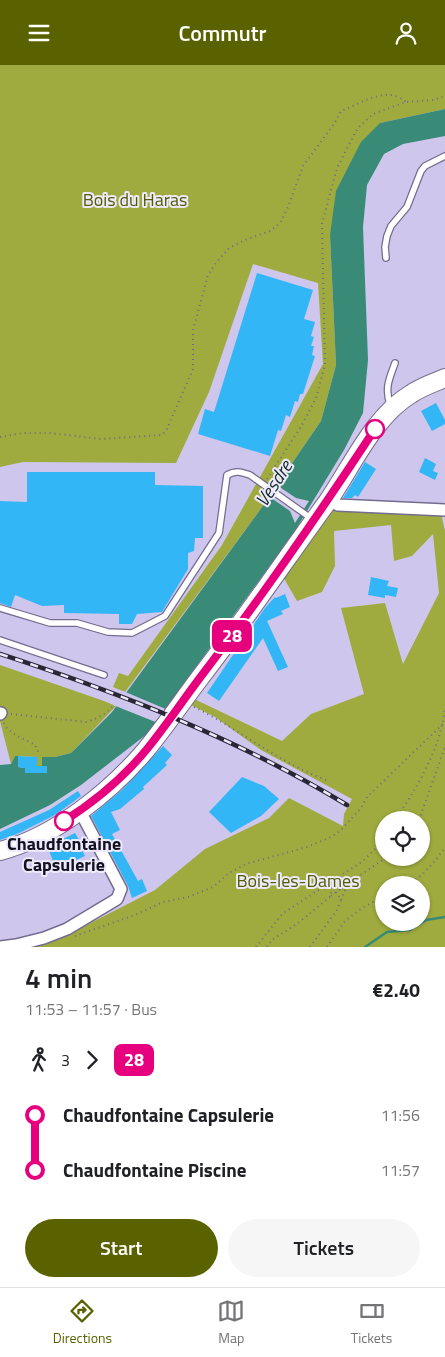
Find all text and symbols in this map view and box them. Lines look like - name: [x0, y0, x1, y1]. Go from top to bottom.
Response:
- text: Commutr: [178, 16, 267, 50]
- icon: menu: [25, 19, 53, 47]
- icon: person: [392, 19, 420, 47]
- park label: Bois du Haras: [83, 186, 187, 213]
- unlabelled marker: [365, 419, 385, 439]
- water label: Vesdre: [247, 453, 300, 512]
- line badge: 28: [210, 620, 254, 652]
- text: 28: [222, 622, 242, 649]
- marker: Chaudfontaine Capsulerie: [54, 811, 74, 831]
- map controls: [375, 811, 430, 931]
- button: locate: [375, 811, 430, 866]
- place label: Chaudfontaine Capsulerie: [7, 830, 121, 878]
- park label: Bois-les-Dames: [236, 867, 360, 894]
- button: layers: [375, 876, 430, 931]
- text: 4 min: [25, 956, 92, 999]
- text: €2.40: [373, 975, 420, 1004]
- text: 11:53 – 11:57 · Bus: [25, 997, 157, 1021]
- icon: walk: [25, 1046, 53, 1074]
- icon: forward: [78, 1046, 106, 1074]
- text: 28: [124, 1046, 144, 1073]
- text: 3: [61, 1048, 70, 1072]
- text: Chaudfontaine Capsulerie: [63, 1100, 274, 1129]
- text: 11:56: [381, 1103, 420, 1127]
- text: Chaudfontaine Piscine: [63, 1155, 246, 1184]
- text: 11:57: [381, 1158, 420, 1182]
- button: Start: [25, 1219, 218, 1277]
- button: Tickets: [228, 1219, 420, 1277]
- tab: Directions: [53, 1297, 112, 1348]
- tab: Map: [217, 1297, 245, 1348]
- tab: Tickets: [351, 1297, 392, 1348]

